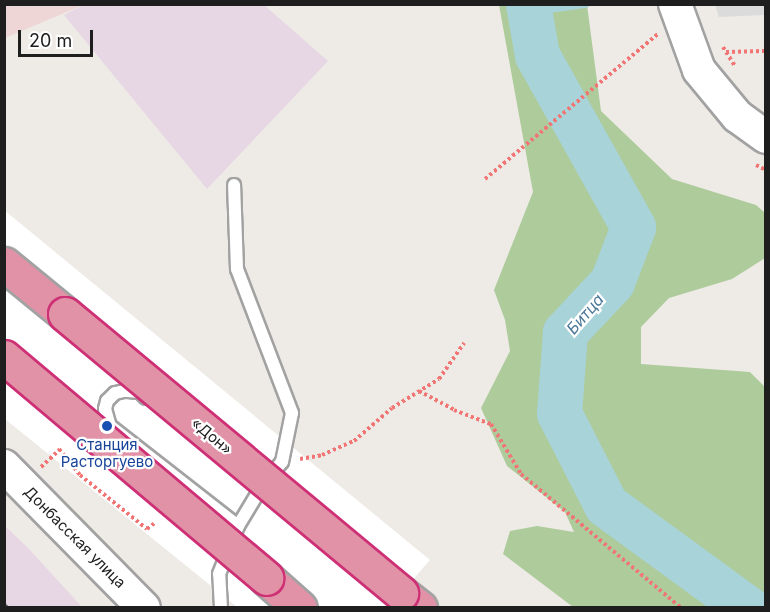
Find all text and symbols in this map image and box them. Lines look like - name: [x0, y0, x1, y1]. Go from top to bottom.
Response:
- scale bar: [21, 18, 96, 56]
- text: 20 m: [29, 30, 72, 51]
- water label: Битца: [562, 290, 608, 338]
- street label: «Дон»: [188, 414, 236, 458]
- marker: Станция Расторгуево: [100, 419, 114, 433]
- place label: Станция Расторгуево: [61, 435, 153, 470]
- street label: Донбасская улица: [20, 482, 130, 592]

